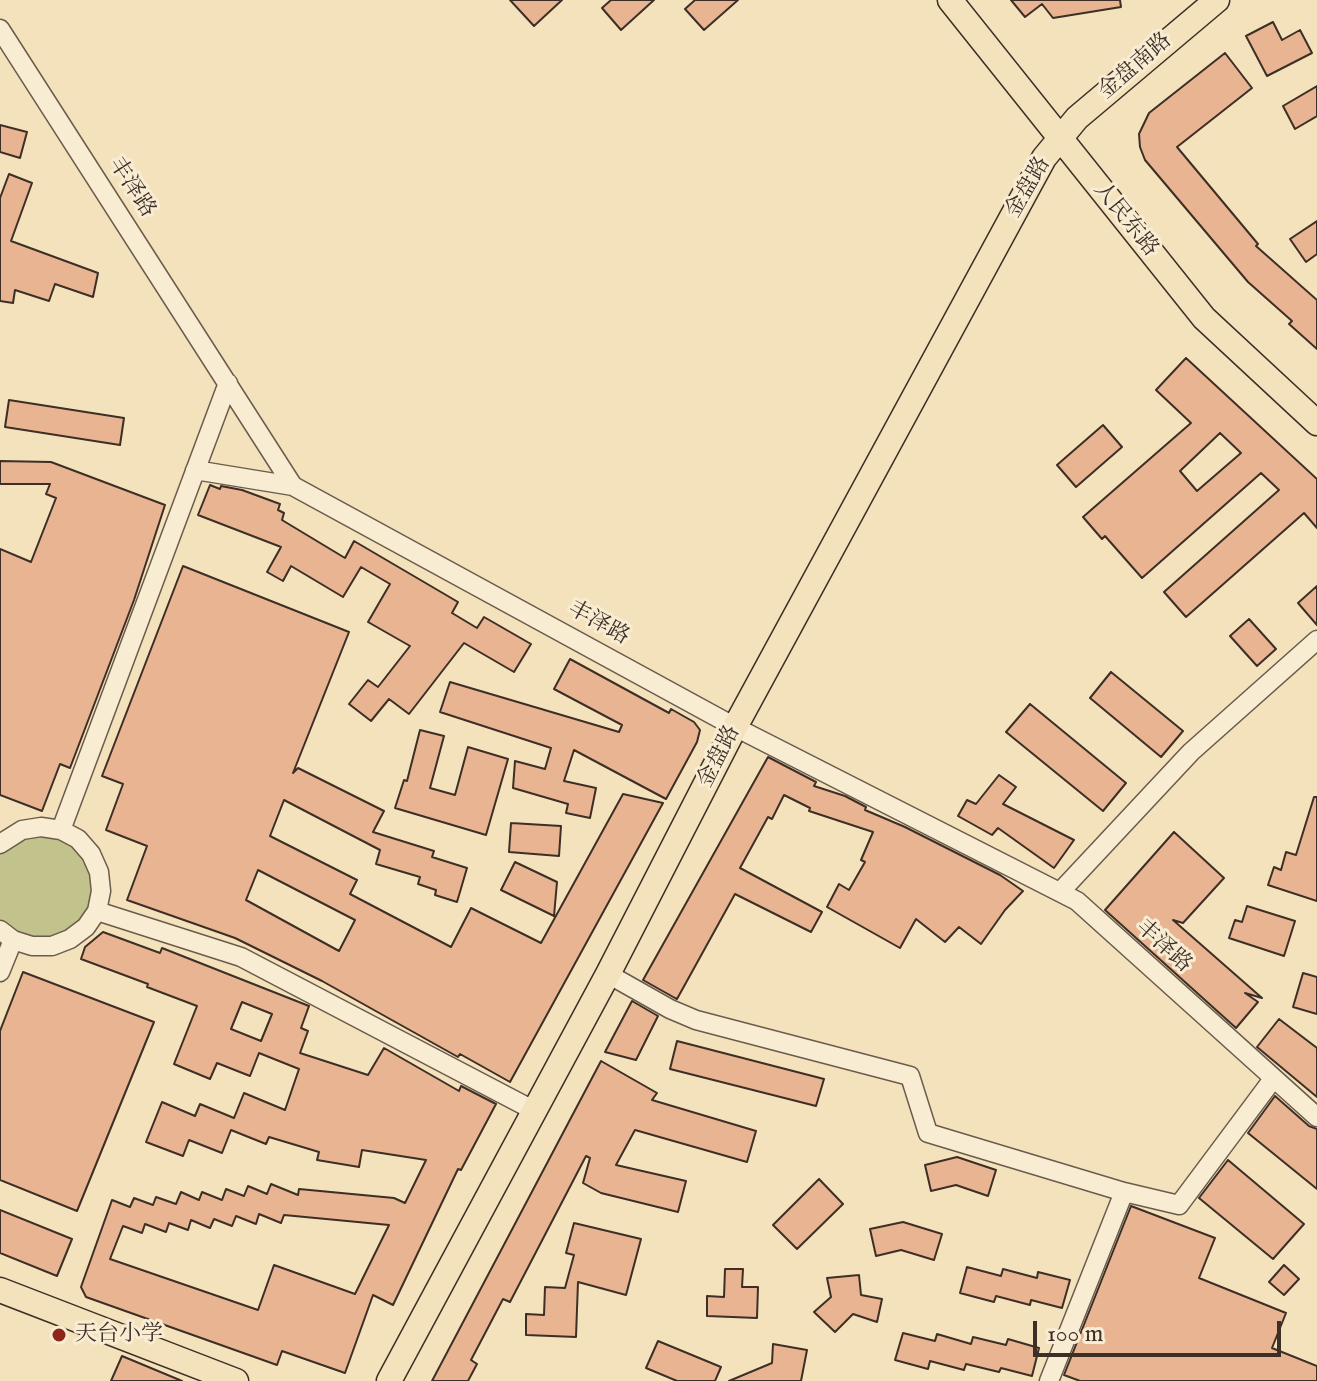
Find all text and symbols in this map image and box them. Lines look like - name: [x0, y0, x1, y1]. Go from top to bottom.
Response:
- street label: 金盘南路: [1094, 28, 1178, 106]
- street label: 丰泽路: [102, 153, 160, 223]
- street label: 金盘路: [1001, 153, 1057, 223]
- street label: 人民东路: [1087, 177, 1163, 263]
- street label: 丰泽路: [563, 596, 633, 652]
- street label: 金盘路: [693, 722, 747, 792]
- street label: 丰泽路: [1130, 915, 1196, 979]
- scale bar: [1037, 1305, 1285, 1355]
- text: 100 m: [1047, 1319, 1103, 1350]
- place label: 天台小学: [75, 1322, 163, 1348]
- marker: 天台小学: [50, 1326, 68, 1344]

